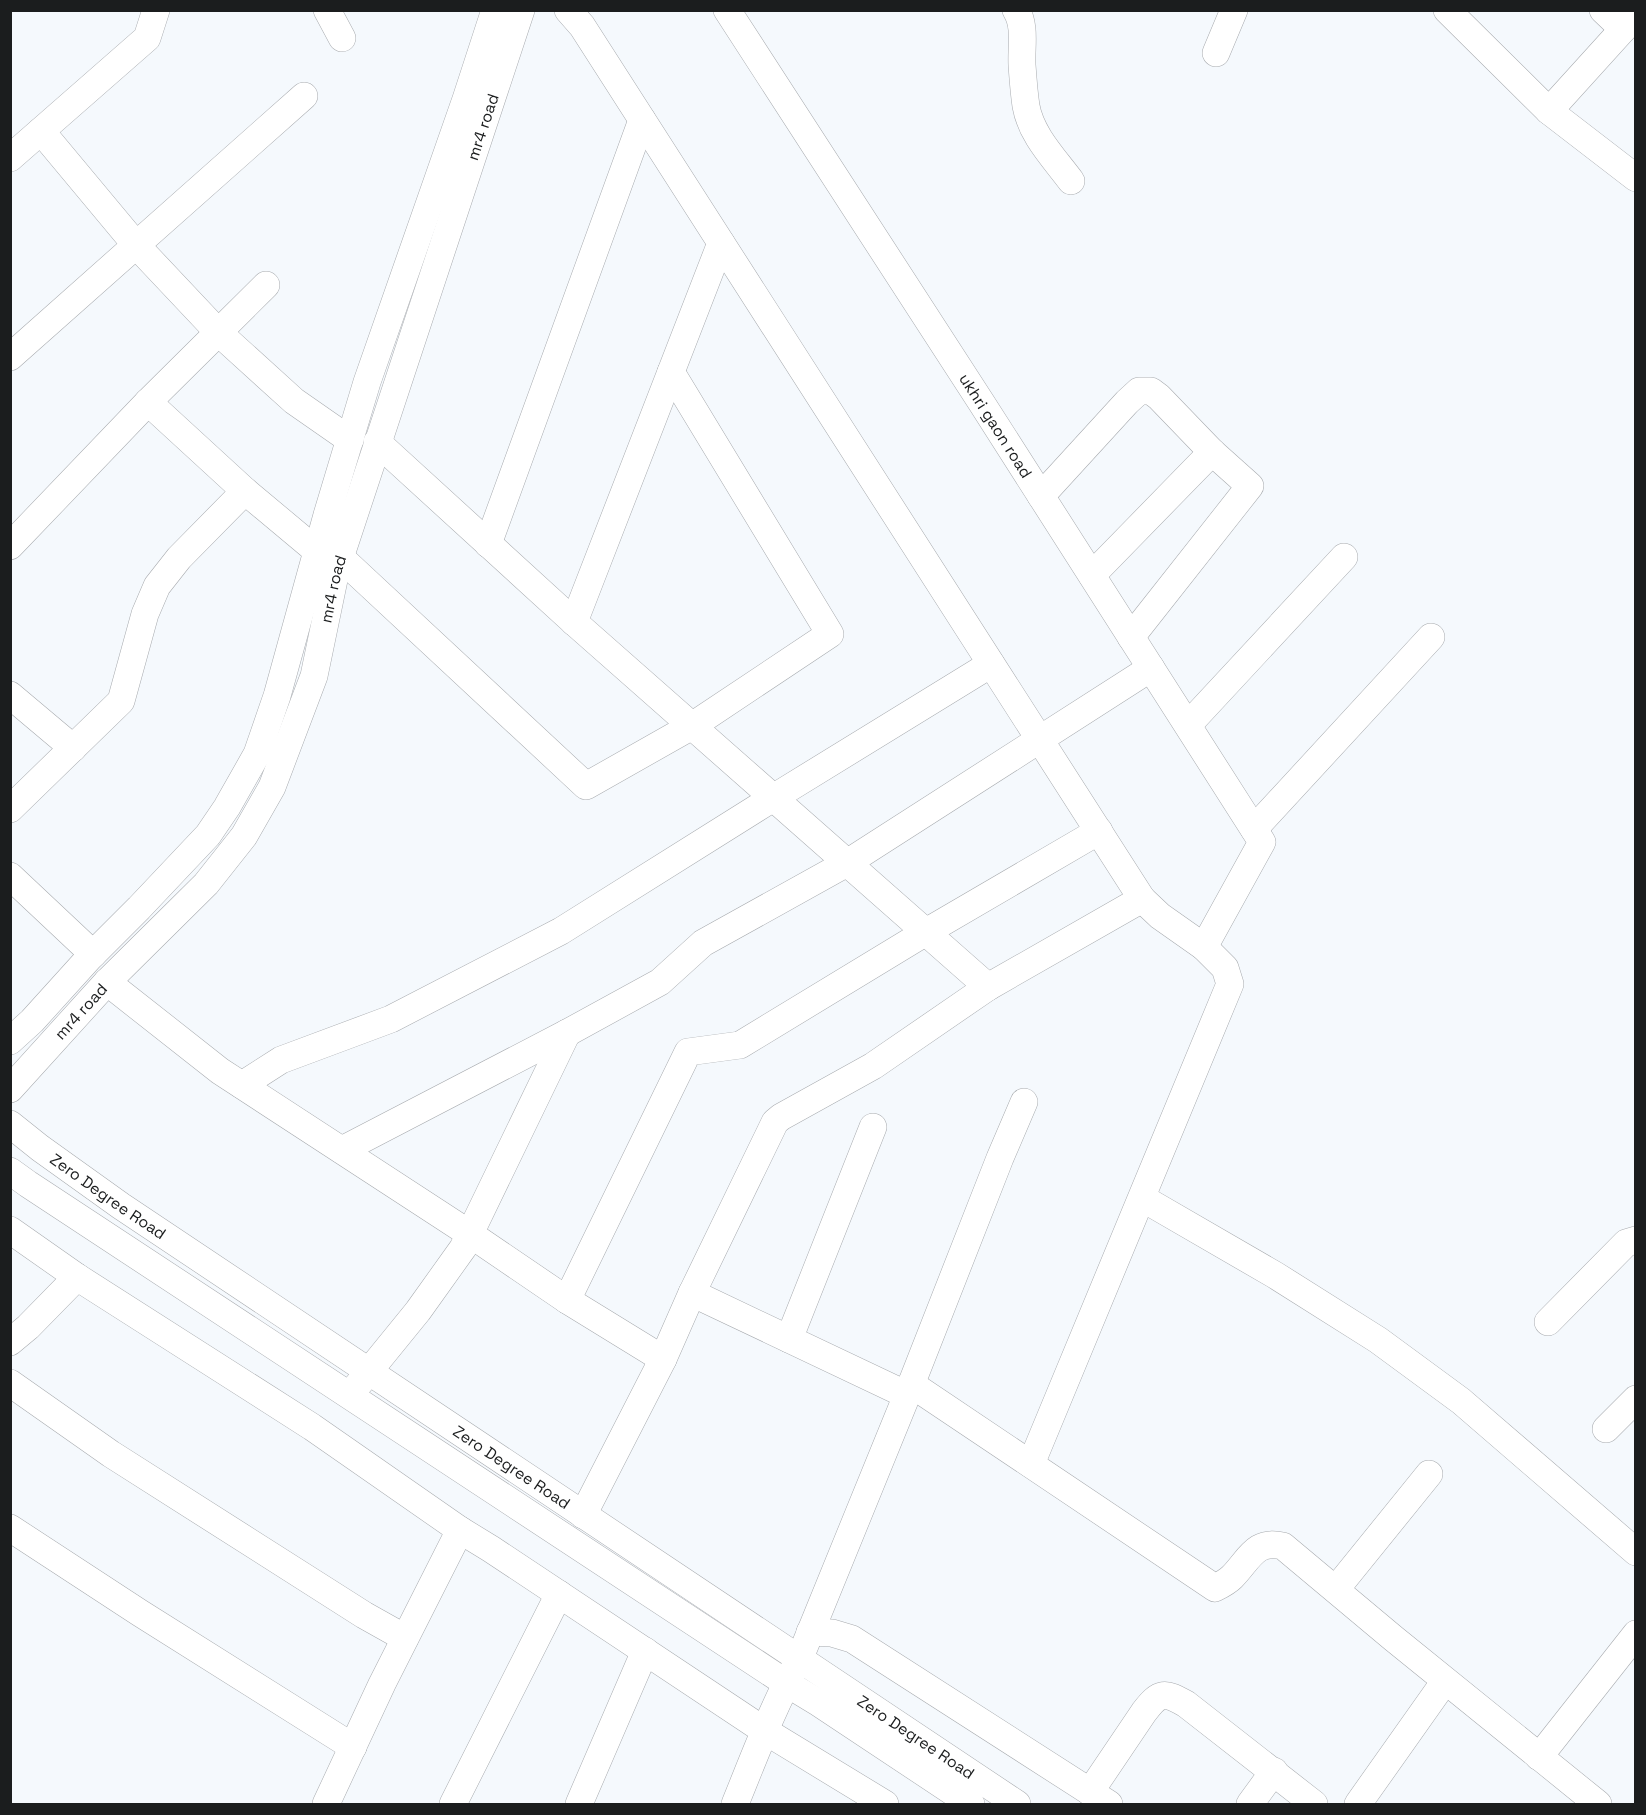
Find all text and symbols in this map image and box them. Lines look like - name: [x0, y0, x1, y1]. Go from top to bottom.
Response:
- street label: mr4 road: [462, 91, 503, 163]
- street label: ukhri gaon road: [955, 369, 1037, 482]
- street label: mr4 road: [315, 552, 351, 625]
- street label: mr4 road: [50, 979, 111, 1044]
- street label: Zero Degree Road: [46, 1148, 170, 1244]
- street label: Zero Degree Road: [449, 1420, 575, 1514]
- street label: Zero Degree Road: [853, 1690, 979, 1783]

